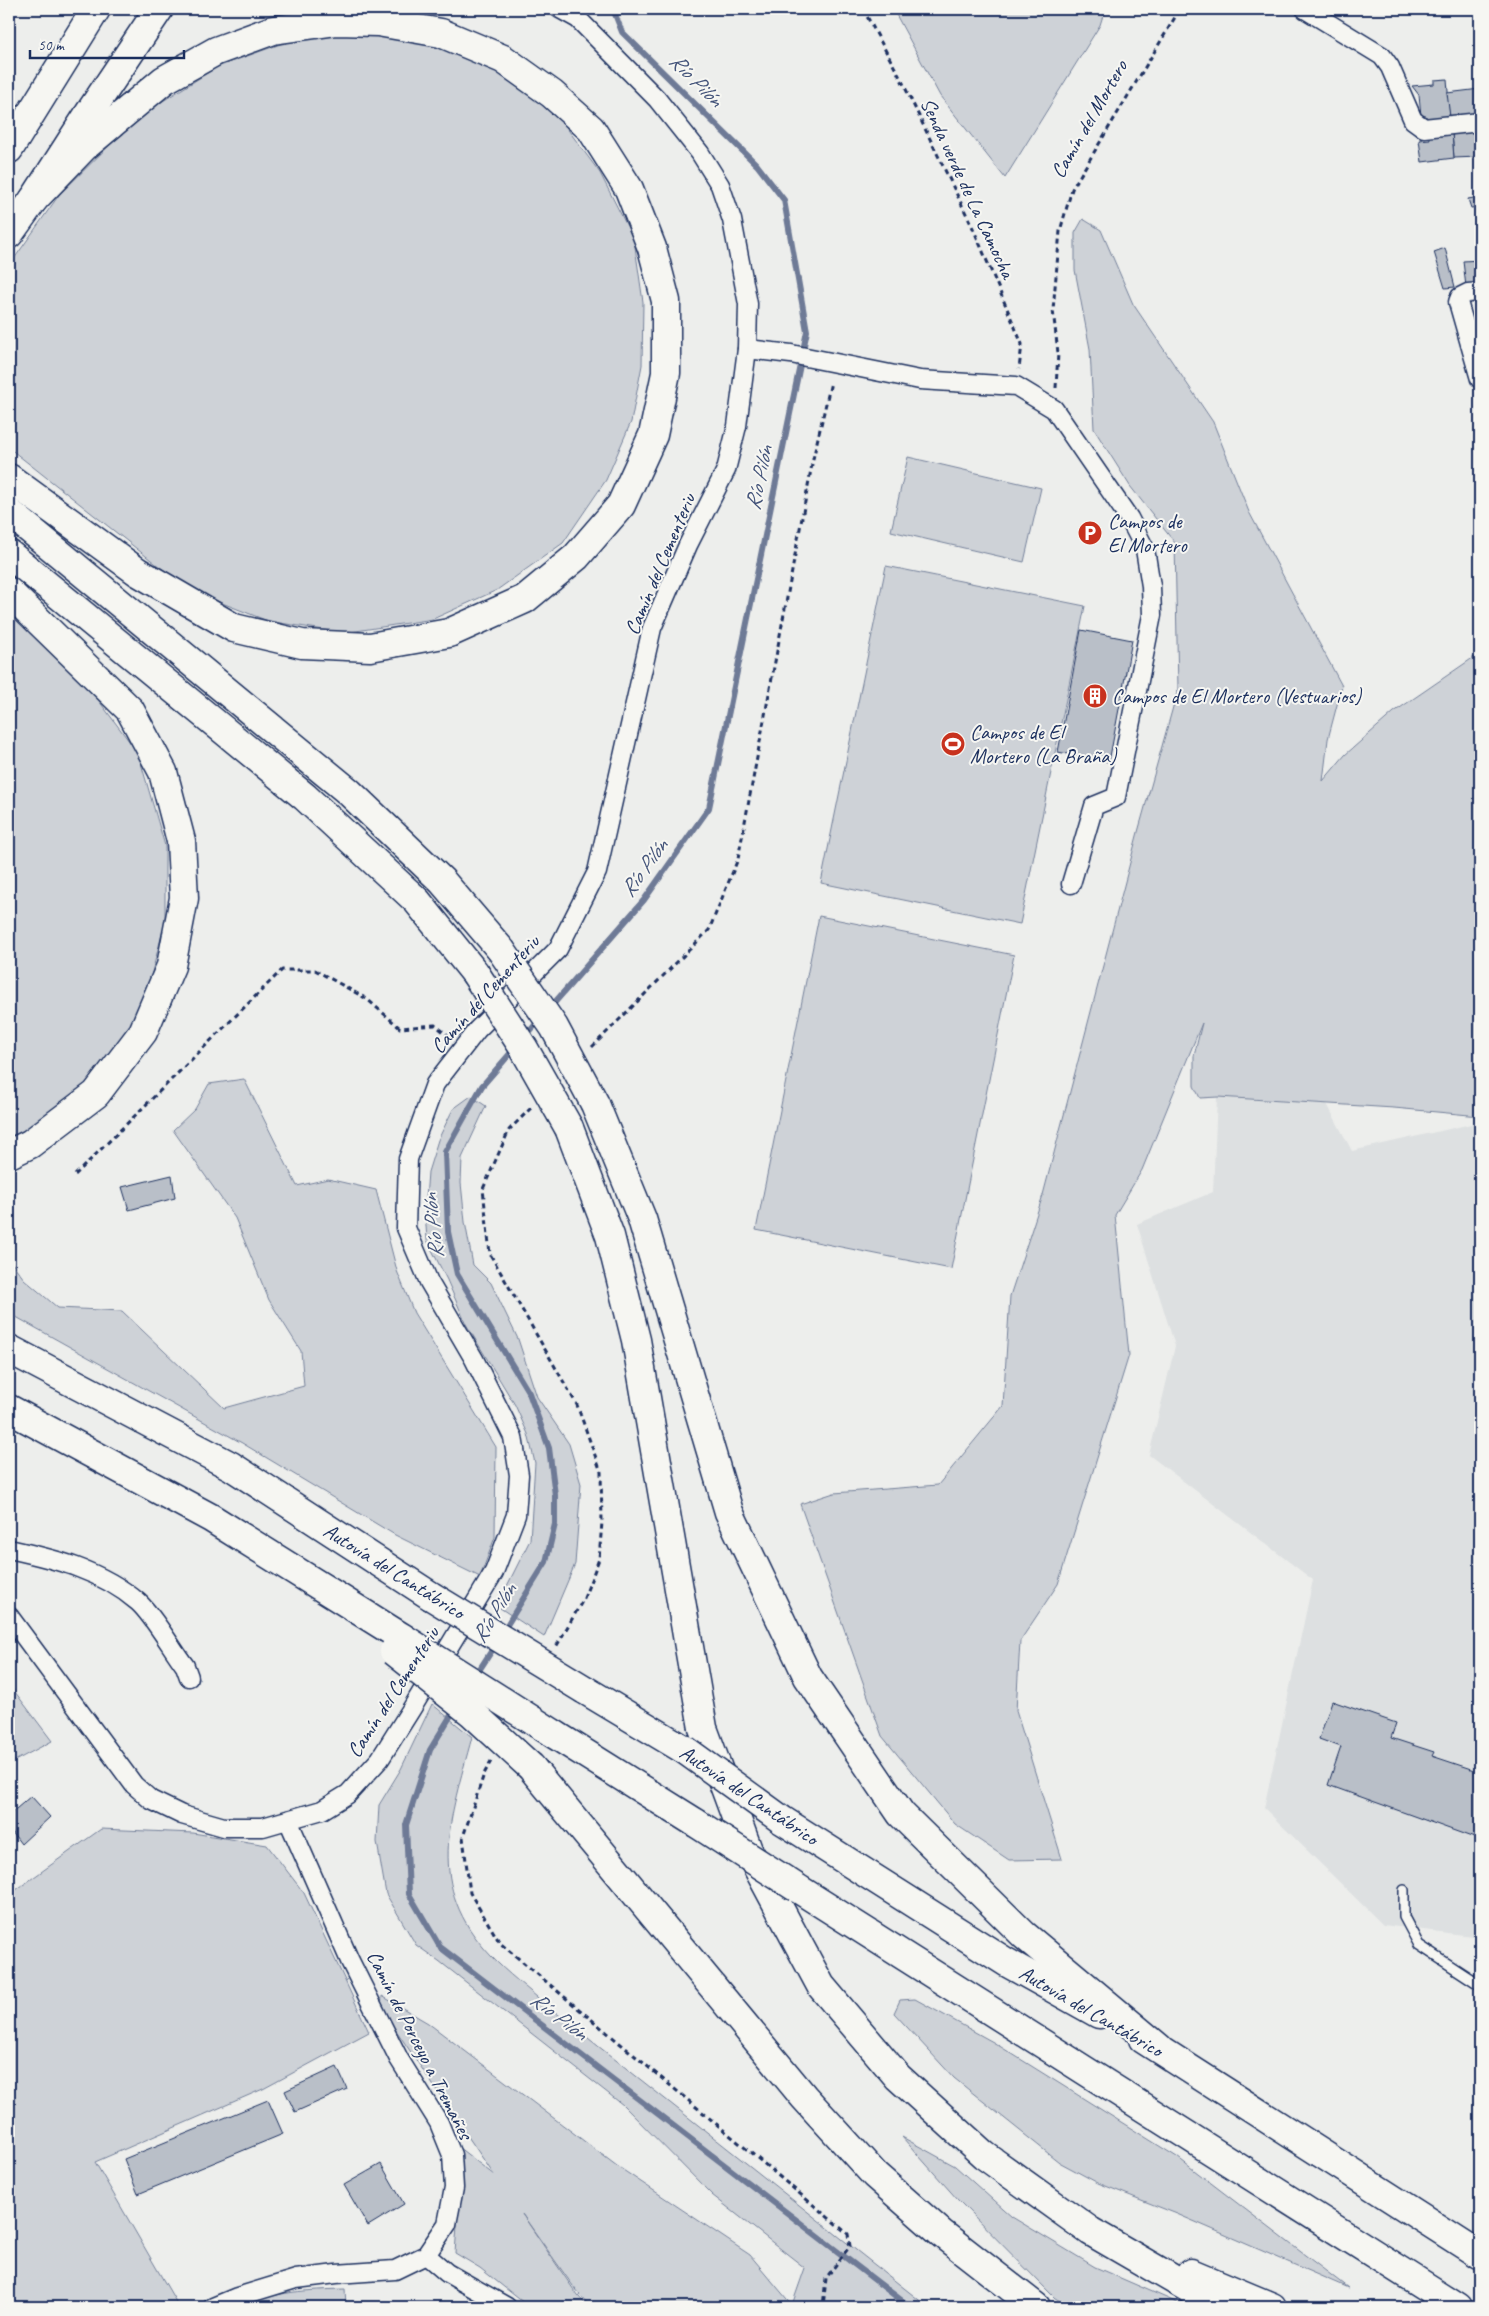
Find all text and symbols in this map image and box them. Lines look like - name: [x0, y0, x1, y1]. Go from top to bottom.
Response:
- scale bar: [30, 28, 184, 60]
- text: 50 m: [38, 36, 65, 55]
- water label: Río Pilón: [663, 47, 730, 114]
- street label: Camín del Mortero: [1045, 54, 1134, 183]
- street label: Senda verde de La Camocha: [915, 94, 1022, 285]
- water label: Río Pilón: [739, 441, 780, 513]
- street label: Camín del Cementeriu: [619, 488, 702, 638]
- place label: Campos de El Mortero: [1108, 508, 1188, 558]
- parking icon: Campos de El Mortero: [1077, 520, 1103, 546]
- building icon: Campos de El Mortero (Vestuarios): [1082, 683, 1108, 709]
- place label: Campos de El Mortero (Vestuarios): [1112, 683, 1362, 709]
- place label: Campos de El Mortero (La Braña): [970, 719, 1117, 769]
- sports icon: Campos de El Mortero (La Braña): [940, 731, 966, 757]
- water label: Río Pilón: [614, 832, 676, 902]
- street label: Camín del Cementeriu: [425, 928, 546, 1059]
- water label: Río Pilón: [415, 1190, 450, 1260]
- street label: Autovía del Cantábrico: [319, 1517, 471, 1626]
- water label: Río Pilón: [465, 1576, 524, 1648]
- street label: Camín del Cementeriu: [341, 1621, 446, 1762]
- street label: Autovía del Cantábrico: [675, 1739, 825, 1852]
- street label: Camín de Porceyo a Tremañes: [361, 1946, 480, 2145]
- street label: Autovía del Cantábrico: [1015, 1959, 1170, 2064]
- water label: Río Pilón: [525, 1985, 595, 2048]

